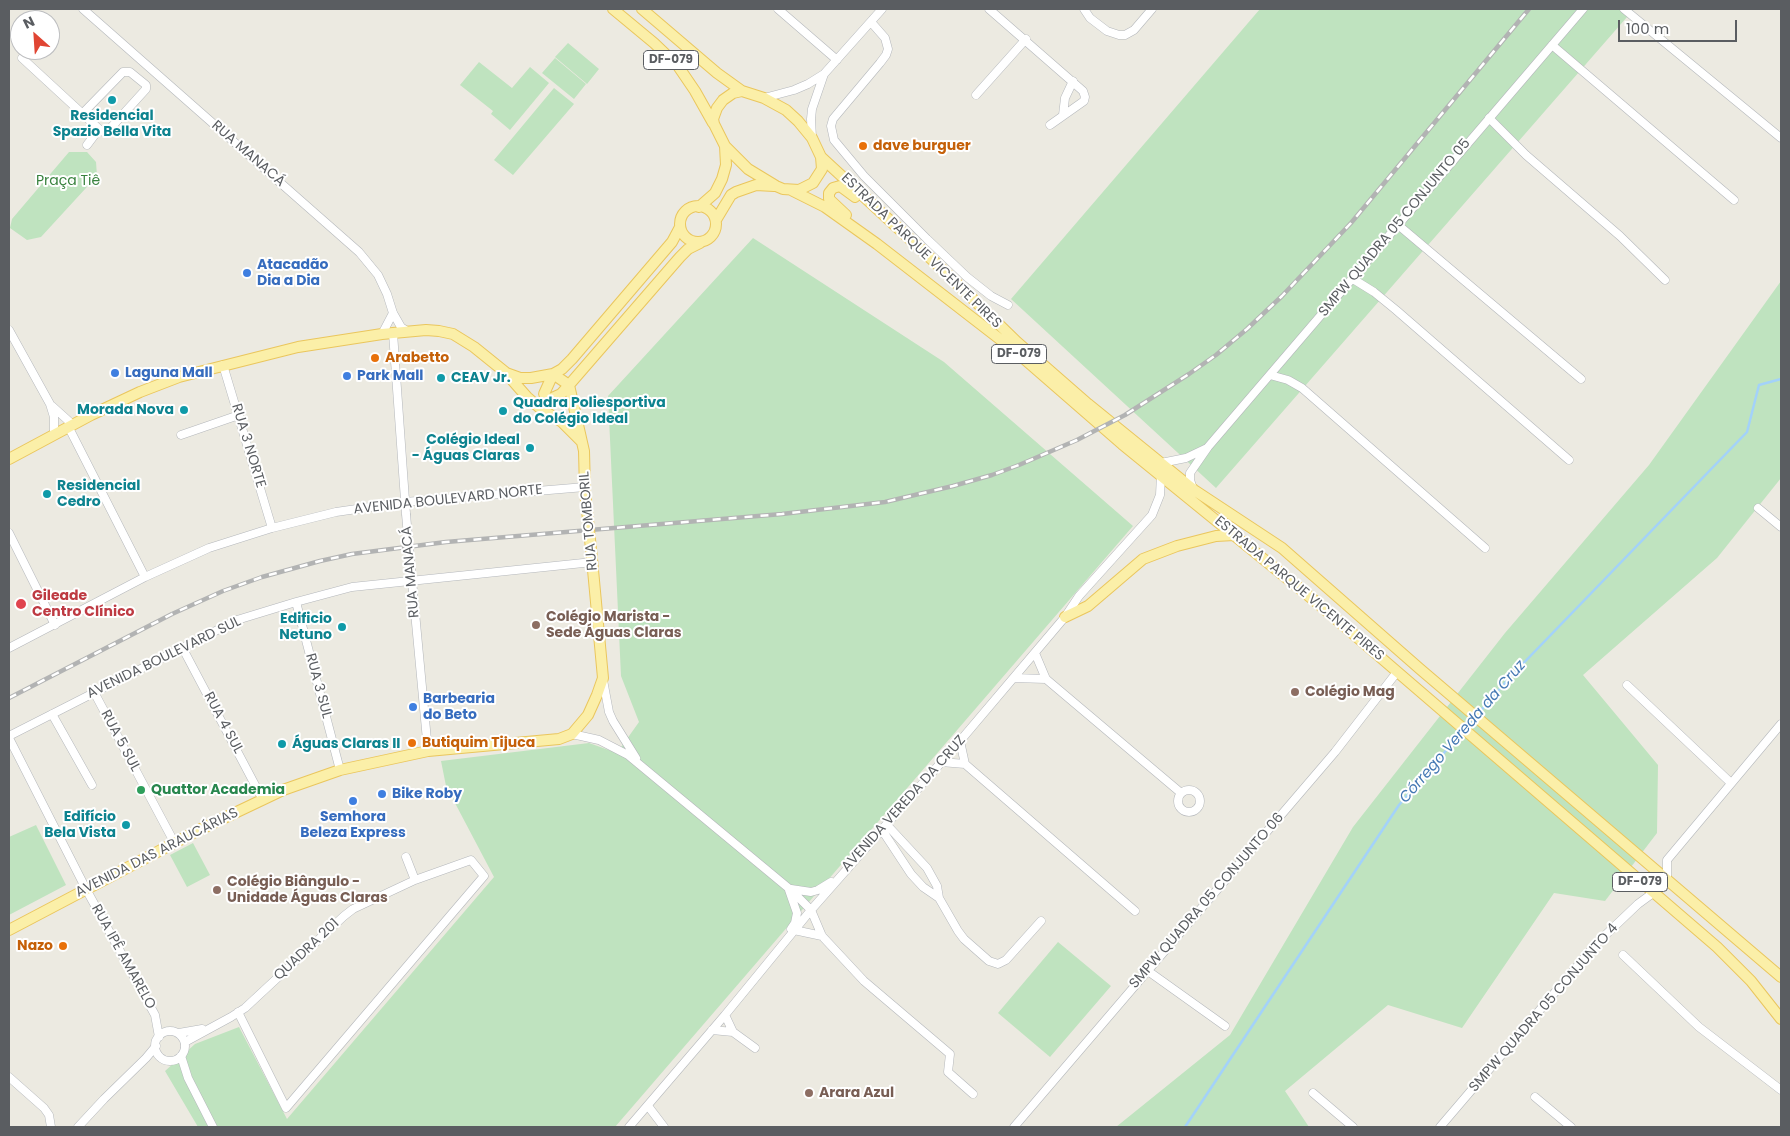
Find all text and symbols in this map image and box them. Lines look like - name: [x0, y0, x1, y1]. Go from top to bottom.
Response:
- north arrow: [10, 10, 60, 60]
- scale bar: [1620, 10, 1739, 42]
- text: N: [20, 11, 38, 34]
- text: 100 m: [1626, 18, 1669, 39]
- road number: DF-079: [644, 50, 698, 70]
- marker: Residencial Spazio Bella Vita: [106, 94, 118, 106]
- place label: Residencial Spazio Bella Vita: [53, 108, 171, 140]
- street label: RUA MANACÁ: [208, 117, 288, 191]
- street label: SMPW QUADRA 05 CONJUNTO 05: [1316, 136, 1474, 320]
- place label: dave burguer: [873, 138, 971, 154]
- marker: dave burguer: [857, 140, 869, 152]
- street label: ESTRADA PARQUE VICENTE PIRES: [837, 170, 1005, 332]
- park label: Praça Tiê: [36, 173, 100, 189]
- place label: Atacadão Dia a Dia: [257, 257, 328, 290]
- marker: Atacadão Dia a Dia: [241, 267, 253, 279]
- road number: DF-079: [992, 344, 1046, 364]
- place label: Arabetto: [385, 350, 449, 366]
- marker: Arabetto: [369, 352, 381, 364]
- place label: Laguna Mall: [125, 365, 213, 381]
- marker: Laguna Mall: [109, 367, 121, 379]
- place label: Park Mall: [357, 368, 423, 384]
- marker: Park Mall: [341, 370, 353, 382]
- place label: CEAV Jr.: [451, 370, 511, 386]
- marker: CEAV Jr.: [435, 372, 447, 384]
- place label: Quadra Poliesportiva do Colégio Ideal: [513, 395, 666, 428]
- place label: Morada Nova: [77, 402, 174, 418]
- street label: RUA 3 NORTE: [227, 402, 269, 490]
- marker: Morada Nova: [178, 404, 190, 416]
- marker: Quadra Poliesportiva do Colégio Ideal: [497, 405, 509, 417]
- place label: Colégio Ideal - Águas Claras: [412, 432, 520, 464]
- marker: Colégio Ideal - Águas Claras: [524, 442, 536, 454]
- street label: RUA TOMBORIL: [576, 471, 602, 571]
- place label: Residencial Cedro: [57, 478, 140, 511]
- street label: AVENIDA BOULEVARD NORTE: [353, 482, 543, 518]
- marker: Residencial Cedro: [41, 488, 53, 500]
- street label: ESTRADA PARQUE VICENTE PIRES: [1211, 513, 1387, 665]
- street label: RUA MANACÁ: [399, 525, 423, 619]
- place label: Gileade Centro Clínico: [32, 588, 135, 620]
- marker: Gileade Centro Clínico: [14, 597, 28, 611]
- place label: Colégio Marista - Sede Águas Claras: [546, 609, 681, 642]
- place label: Edificio Netuno: [279, 611, 332, 644]
- street label: AVENIDA BOULEVARD SUL: [84, 613, 244, 703]
- marker: Colégio Marista - Sede Águas Claras: [530, 619, 542, 631]
- marker: Edificio Netuno: [336, 621, 348, 633]
- street label: RUA 3 SUL: [301, 652, 335, 720]
- water label: Córrego Vereda da Cruz: [1396, 657, 1530, 807]
- place label: Colégio Mag: [1305, 684, 1395, 700]
- marker: Colégio Mag: [1289, 686, 1301, 698]
- street label: RUA 4 SUL: [200, 689, 246, 757]
- place label: Barbearia do Beto: [423, 691, 495, 724]
- marker: Barbearia do Beto: [407, 701, 419, 713]
- street label: RUA 5 SUL: [97, 707, 143, 775]
- street label: AVENIDA VEREDA DA CRUZ: [838, 733, 970, 875]
- place label: Butiquim Tijuca: [422, 735, 535, 751]
- place label: Águas Claras II: [292, 736, 400, 752]
- marker: Butiquim Tijuca: [406, 737, 418, 749]
- marker: Águas Claras II: [276, 738, 288, 750]
- place label: Quattor Academia: [151, 782, 285, 798]
- marker: Quattor Academia: [135, 784, 147, 796]
- place label: Bike Roby: [392, 786, 462, 802]
- marker: Bike Roby: [376, 788, 388, 800]
- marker: Semhora Beleza Express: [347, 795, 359, 807]
- street label: AVENIDA DAS ARAUCÁRIAS: [73, 805, 241, 901]
- place label: Edifício Bela Vista: [44, 809, 116, 842]
- place label: Semhora Beleza Express: [300, 809, 406, 842]
- street label: SMPW QUADRA 05 CONJUNTO 06: [1126, 810, 1288, 992]
- marker: Edifício Bela Vista: [120, 819, 132, 831]
- road number: DF-079: [1612, 872, 1668, 892]
- place label: Colégio Biângulo - Unidade Águas Claras: [227, 874, 388, 906]
- marker: Colégio Biângulo - Unidade Águas Claras: [211, 884, 223, 896]
- street label: RUA IPÊ AMARELO: [87, 902, 159, 1012]
- street label: QUADRA 201: [271, 916, 343, 984]
- street label: SMPW QUADRA 05 CONJUNTO 4: [1466, 920, 1622, 1096]
- place label: Nazo: [17, 938, 53, 954]
- marker: Nazo: [57, 940, 69, 952]
- place label: Arara Azul: [819, 1085, 894, 1101]
- marker: Arara Azul: [803, 1087, 815, 1099]

